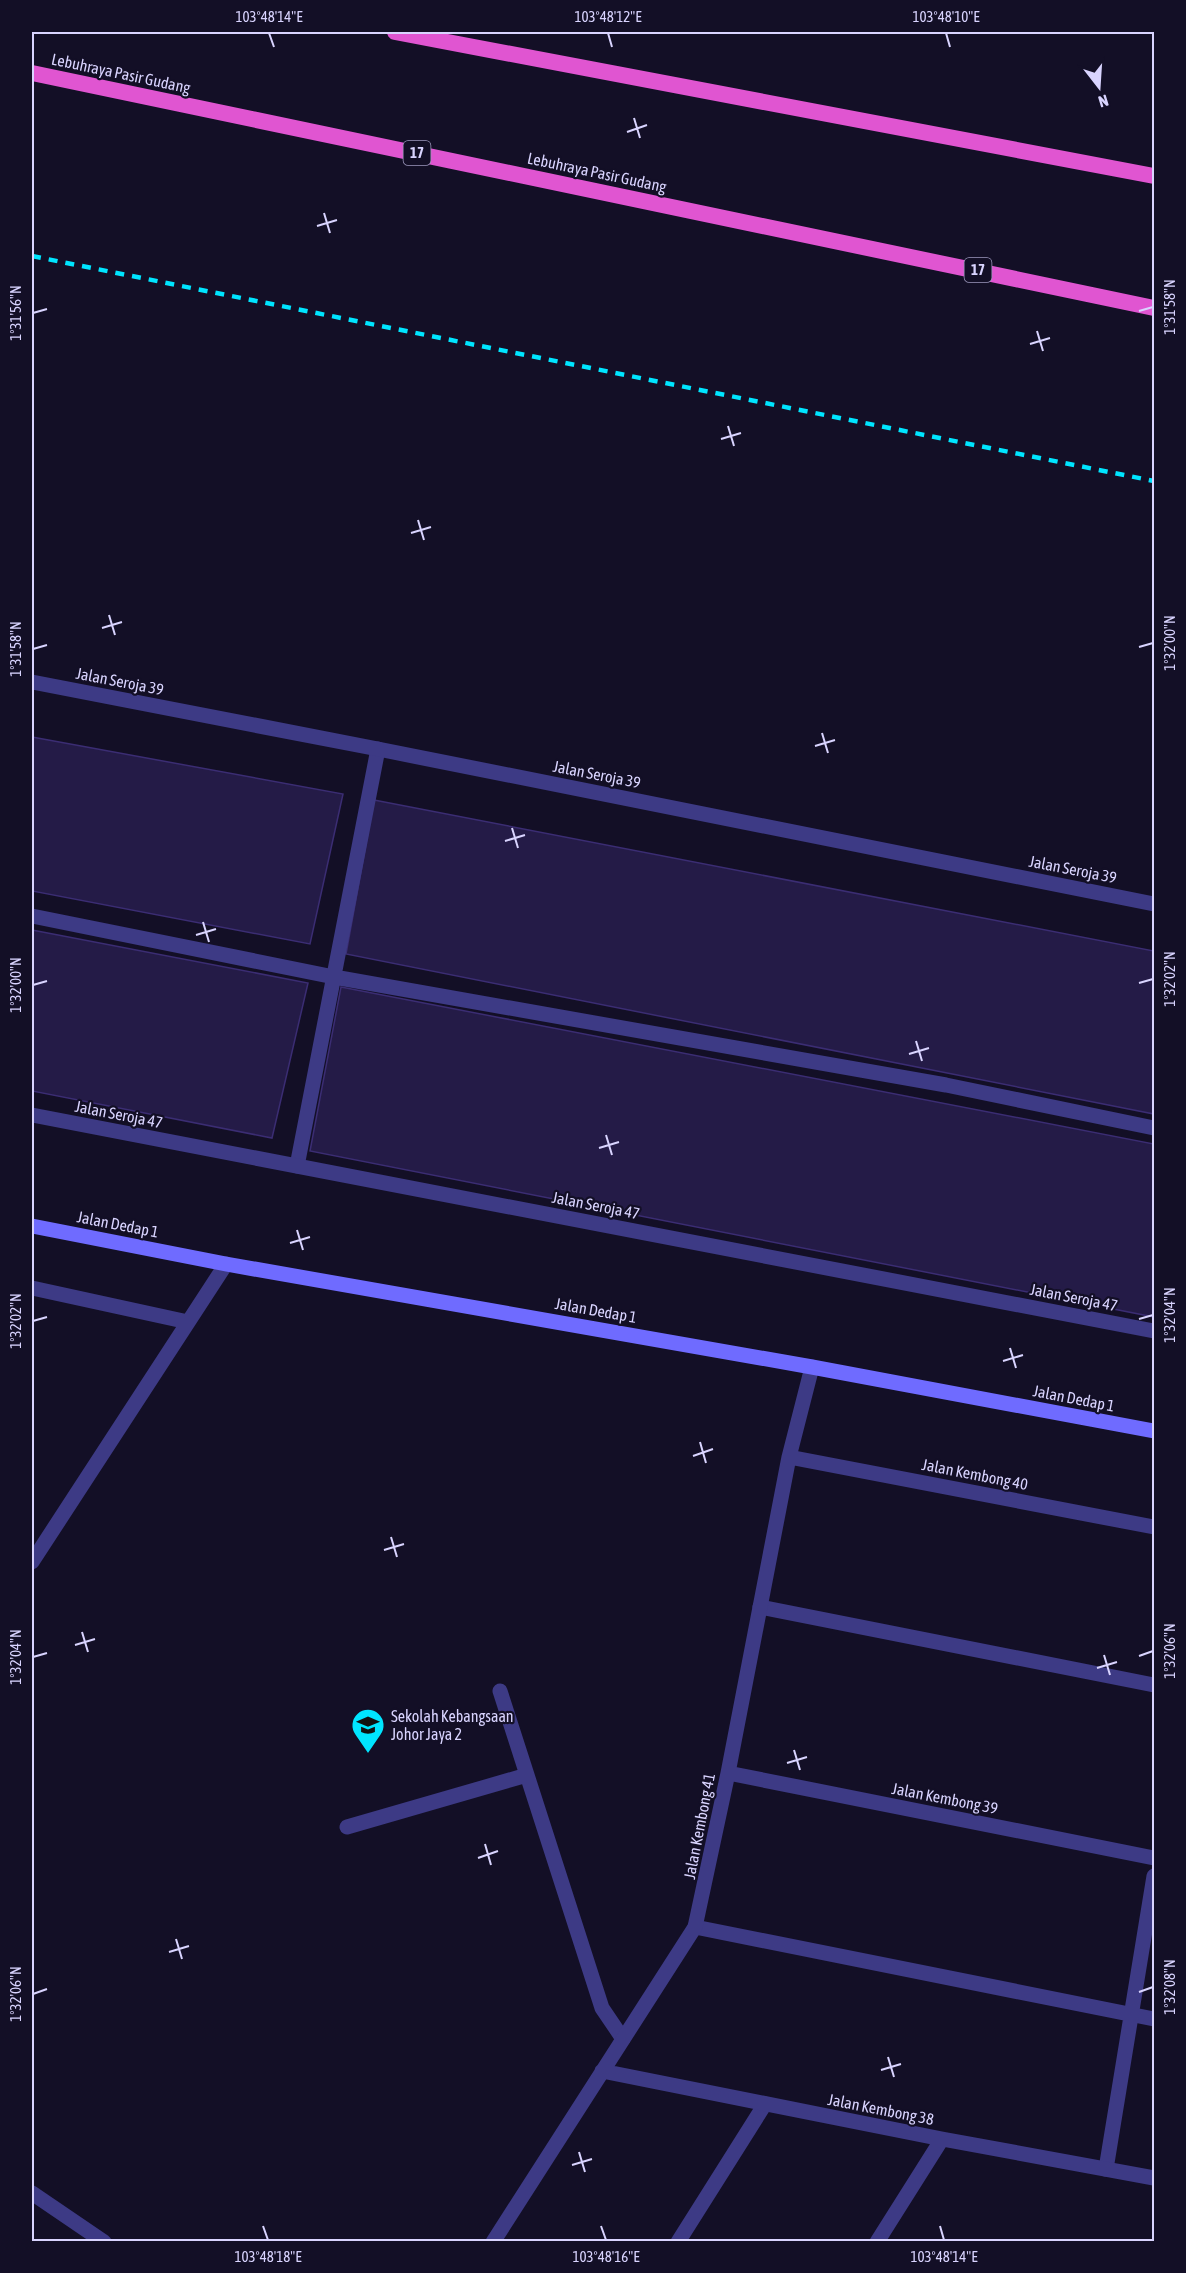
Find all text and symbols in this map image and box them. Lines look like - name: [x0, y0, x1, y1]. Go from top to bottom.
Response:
- text: 103°48'14"E: [235, 8, 303, 25]
- text: 103°48'12"E: [574, 8, 642, 25]
- text: 103°48'10"E: [912, 8, 980, 25]
- street label: Lebuhraya Pasir Gudang: [50, 49, 192, 98]
- north arrow: [1069, 57, 1129, 117]
- text: N: [1096, 91, 1111, 111]
- road number: 17: [404, 141, 430, 165]
- street label: Lebuhraya Pasir Gudang: [526, 148, 668, 197]
- road number: 17: [964, 258, 992, 282]
- text: 1°31'58"N: [1161, 279, 1178, 335]
- text: 1°31'56"N: [7, 285, 24, 341]
- text: 1°32'00"N: [1161, 615, 1178, 671]
- text: 1°31'58"N: [7, 621, 24, 677]
- street label: Jalan Seroja 39: [75, 664, 165, 699]
- street label: Jalan Seroja 39: [552, 757, 642, 792]
- street label: Jalan Seroja 39: [1028, 852, 1118, 887]
- text: 1°32'02"N: [1161, 951, 1178, 1007]
- text: 1°32'00"N: [7, 957, 24, 1013]
- street label: Jalan Seroja 47: [74, 1097, 164, 1132]
- street label: Jalan Seroja 47: [551, 1188, 641, 1223]
- street label: Jalan Dedap 1: [76, 1207, 160, 1242]
- street label: Jalan Seroja 47: [1029, 1280, 1119, 1315]
- text: 1°32'04"N: [1161, 1287, 1178, 1343]
- text: 1°32'02"N: [7, 1293, 24, 1349]
- street label: Jalan Dedap 1: [554, 1294, 638, 1327]
- street label: Jalan Dedap 1: [1032, 1381, 1116, 1416]
- street label: Jalan Kembong 40: [920, 1455, 1029, 1494]
- text: 1°32'06"N: [1161, 1623, 1178, 1679]
- text: 1°32'04"N: [7, 1629, 24, 1685]
- school or university icon: Sekolah Kebangsaan Johor Jaya 2: [350, 1707, 386, 1754]
- place label: Sekolah Kebangsaan Johor Jaya 2: [391, 1707, 514, 1744]
- street label: Jalan Kembong 41: [680, 1772, 719, 1881]
- street label: Jalan Kembong 39: [890, 1779, 999, 1818]
- text: 1°32'08"N: [1161, 1959, 1178, 2015]
- text: 1°32'06"N: [7, 1966, 24, 2022]
- street label: Jalan Kembong 38: [826, 2090, 935, 2129]
- text: 103°48'18"E: [234, 2248, 302, 2265]
- text: 103°48'16"E: [572, 2248, 640, 2265]
- text: 103°48'14"E: [910, 2248, 978, 2265]

